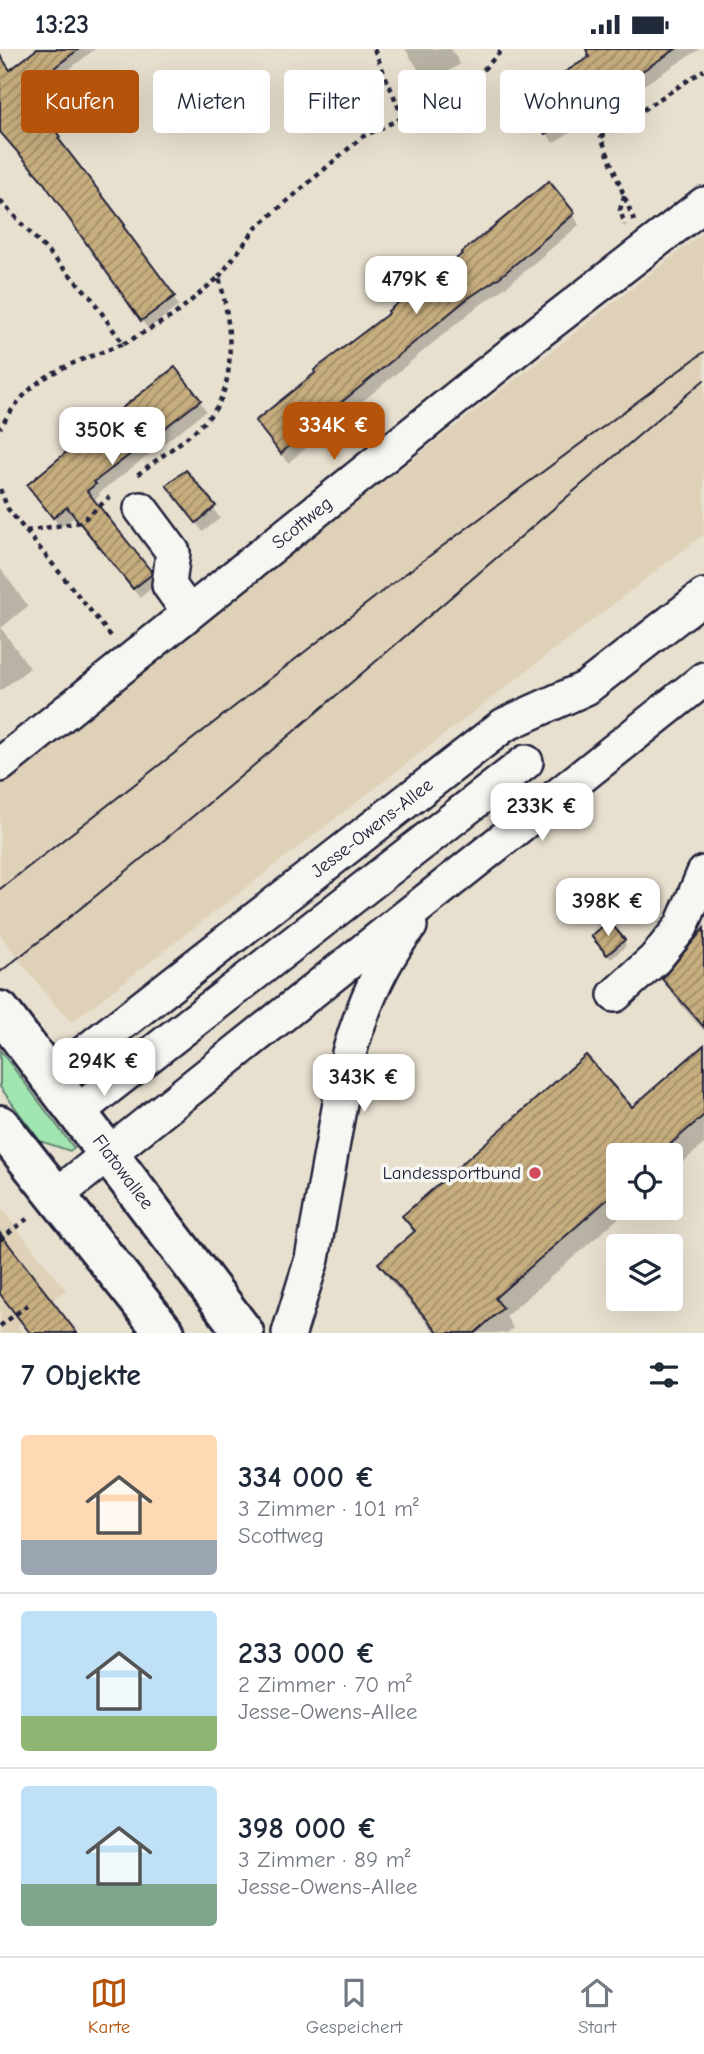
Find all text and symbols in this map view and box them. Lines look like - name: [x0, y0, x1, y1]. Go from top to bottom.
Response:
- text: 13:23: [35, 10, 89, 40]
- chip: Kaufen: [21, 70, 139, 133]
- chip: Mieten: [153, 70, 270, 133]
- chip: Filter: [284, 70, 384, 133]
- chip: Neu: [398, 70, 486, 133]
- chip: Wohnung: [500, 70, 645, 133]
- pin: 479K €: [359, 257, 473, 316]
- text: 479K €: [381, 265, 451, 292]
- pin: 334K €: [277, 403, 391, 462]
- pin: 350K €: [55, 407, 169, 467]
- text: 334K €: [299, 411, 369, 438]
- text: 350K €: [75, 416, 149, 443]
- street label: Scottweg: [267, 492, 337, 554]
- street label: Jesse-Owens-Allee: [307, 774, 437, 882]
- pin: 233K €: [485, 783, 599, 843]
- text: 233K €: [506, 792, 578, 819]
- pin: 398K €: [551, 879, 665, 938]
- text: 398K €: [572, 887, 644, 914]
- pin: 294K €: [47, 1039, 161, 1098]
- text: 294K €: [68, 1047, 140, 1074]
- pin: 343K €: [307, 1055, 421, 1114]
- text: 343K €: [329, 1063, 399, 1090]
- street label: Flatowallee: [88, 1130, 158, 1214]
- map controls: [606, 1143, 683, 1311]
- button: locate: [606, 1143, 683, 1220]
- place label: Landessportbund: [383, 1162, 521, 1184]
- marker: Landessportbund: [527, 1165, 543, 1181]
- button: layers: [606, 1234, 683, 1311]
- icon: filters: [645, 1356, 683, 1394]
- text: 7 Objekte: [21, 1358, 141, 1393]
- text: 334 000 €: [238, 1460, 375, 1495]
- icon: home: [77, 1463, 161, 1547]
- text: 3 Zimmer · 101 m²: [238, 1495, 419, 1522]
- text: Scottweg: [238, 1522, 324, 1549]
- text: 233 000 €: [238, 1636, 376, 1671]
- icon: home: [77, 1639, 161, 1723]
- text: 2 Zimmer · 70 m²: [238, 1671, 412, 1698]
- text: Jesse-Owens-Allee: [238, 1698, 418, 1725]
- text: 398 000 €: [238, 1811, 377, 1846]
- icon: home: [77, 1814, 161, 1898]
- text: 3 Zimmer · 89 m²: [238, 1846, 411, 1873]
- text: Jesse-Owens-Allee: [238, 1873, 418, 1900]
- tab: Karte: [88, 1974, 130, 2038]
- tab: Gespeichert: [306, 1974, 403, 2038]
- tab: Start: [578, 1974, 616, 2038]

